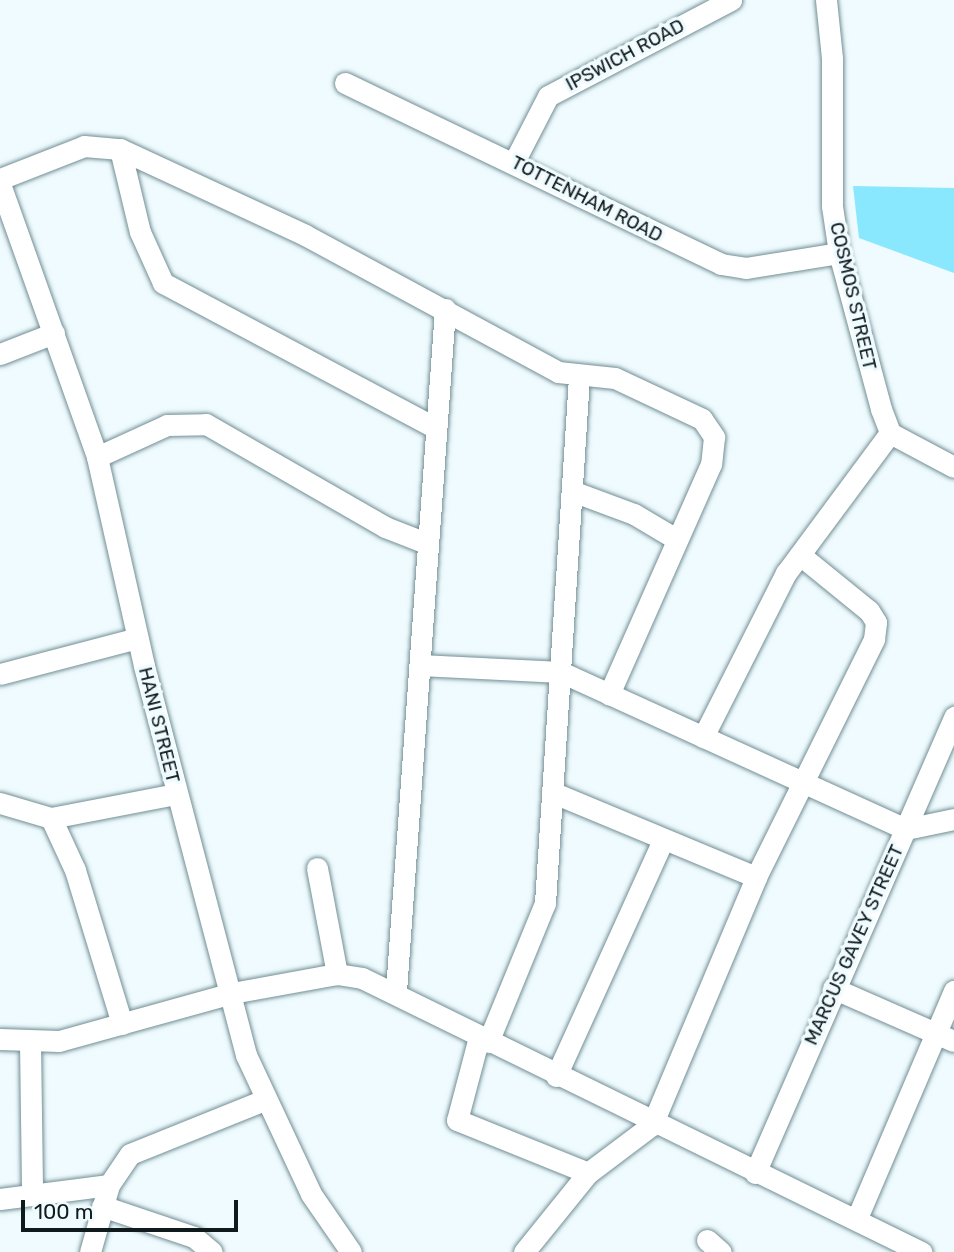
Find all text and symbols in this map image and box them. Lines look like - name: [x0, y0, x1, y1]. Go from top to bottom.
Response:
- street label: IPSWICH ROAD: [562, 14, 688, 96]
- street label: TOTTENHAM ROAD: [507, 151, 667, 247]
- street label: COSMOS STREET: [825, 220, 881, 372]
- street label: HANI STREET: [134, 665, 184, 785]
- street label: MARCUS GAVEY STREET: [799, 841, 909, 1049]
- scale bar: [24, 1186, 242, 1230]
- text: 100 m: [34, 1199, 93, 1224]

